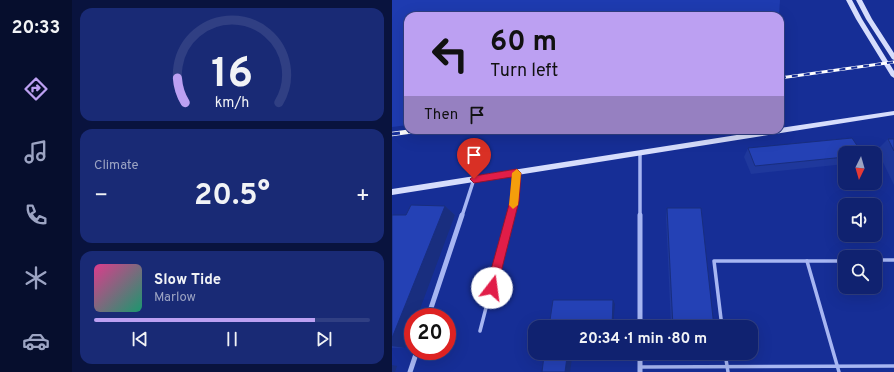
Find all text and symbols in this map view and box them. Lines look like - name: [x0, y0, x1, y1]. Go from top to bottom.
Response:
- text: 20:33: [12, 17, 60, 40]
- text: 60 m: [490, 25, 557, 61]
- icon: left: [424, 28, 476, 80]
- text: 16: [211, 48, 253, 101]
- text: Turn left: [490, 60, 558, 83]
- icon: directions: [22, 75, 50, 103]
- text: km/h: [215, 93, 249, 111]
- icon: arrive: [466, 104, 488, 126]
- text: Then: [424, 106, 458, 125]
- icon: music: [22, 138, 50, 166]
- pin: [457, 138, 491, 179]
- icon: arrive: [463, 144, 485, 166]
- north arrow: [838, 146, 882, 190]
- map controls: [838, 146, 882, 294]
- text: Climate: [94, 158, 139, 174]
- text: 20.5°: [194, 178, 270, 215]
- text: −: [94, 183, 108, 210]
- text: +: [356, 183, 370, 210]
- button: sound: [838, 198, 882, 242]
- icon: phone: [22, 201, 50, 229]
- button: search: [838, 250, 882, 294]
- icon: climate: [22, 264, 50, 292]
- position arrow: [471, 267, 513, 309]
- text: Slow Tide: [154, 271, 221, 290]
- text: Marlow: [154, 290, 196, 306]
- speed limit sign: 20: [404, 308, 456, 360]
- icon: car: [22, 327, 50, 355]
- icon: previous: [129, 328, 151, 350]
- icon: pause: [221, 328, 243, 350]
- icon: next: [313, 328, 335, 350]
- text: 20:34 · 1 min · 80 m: [579, 330, 707, 349]

